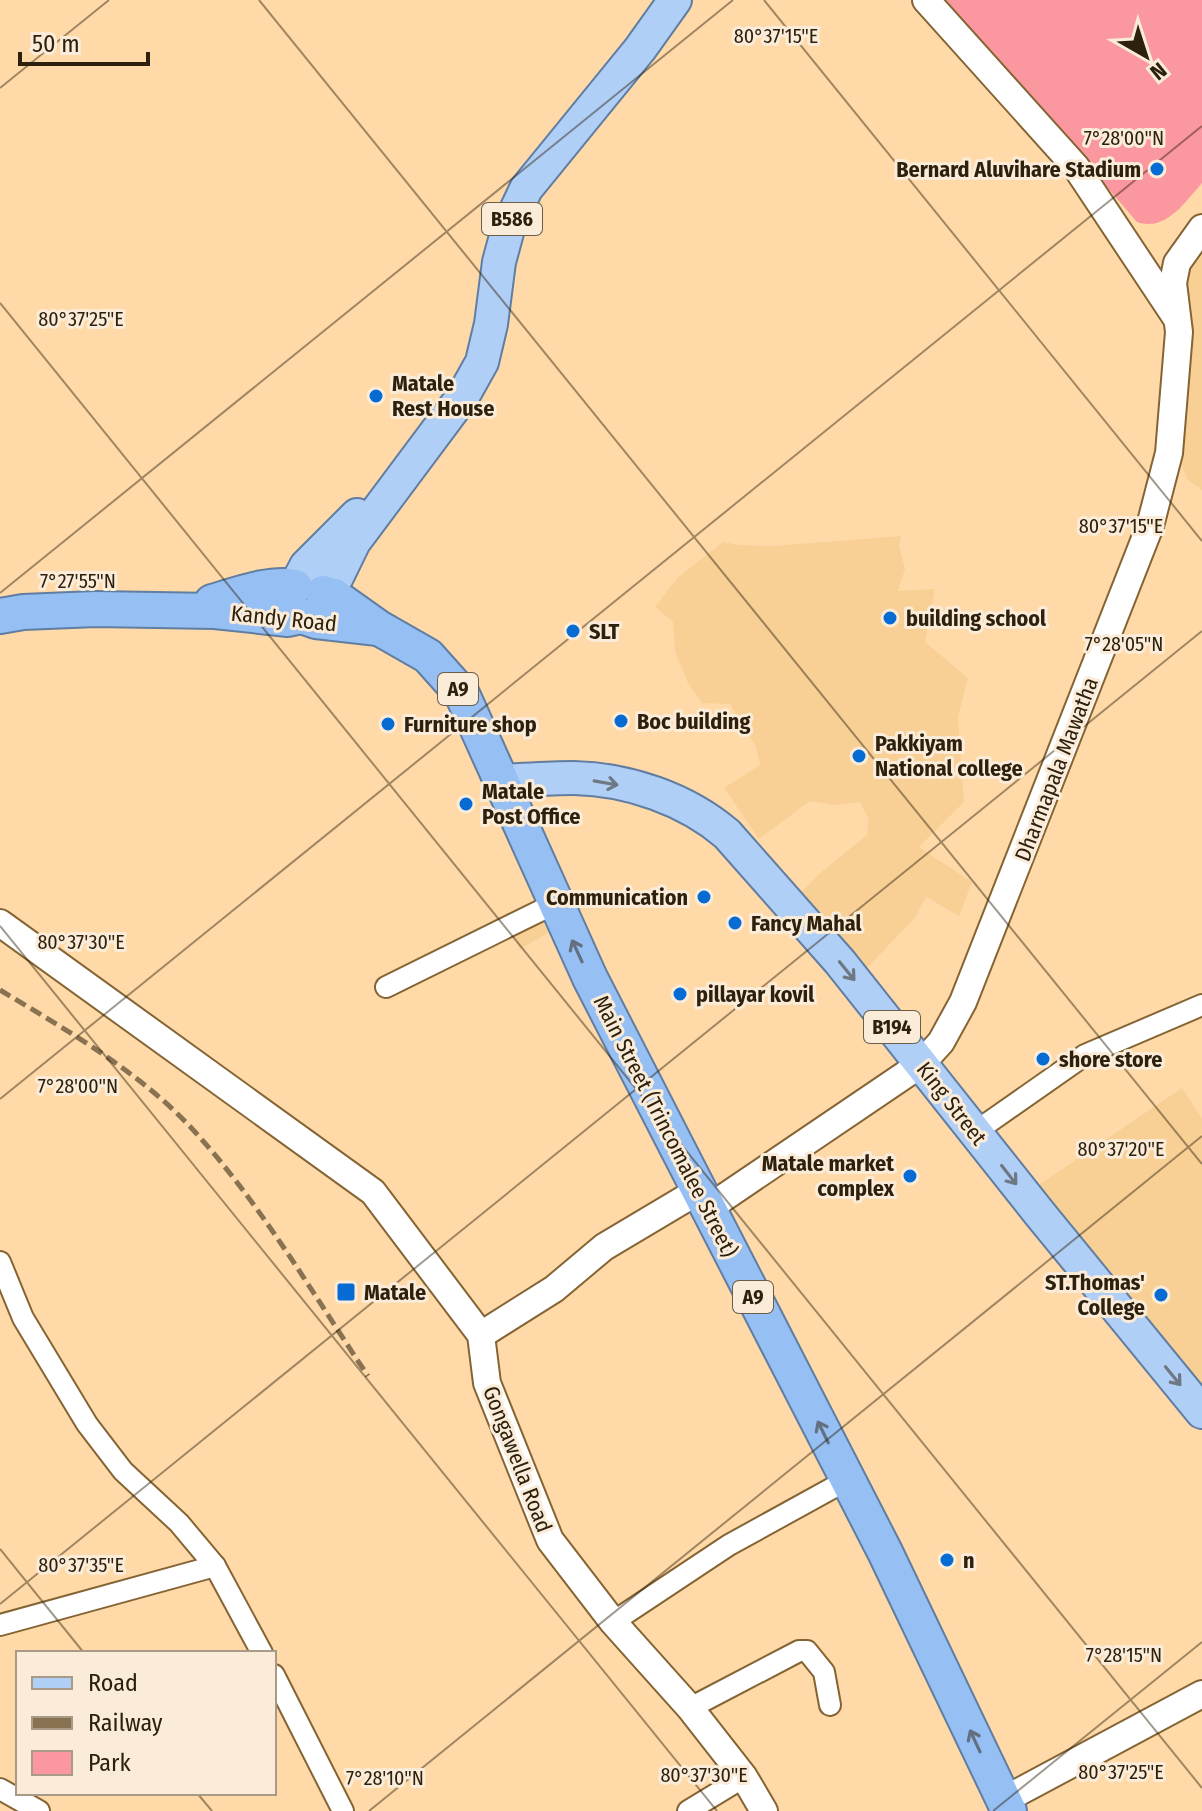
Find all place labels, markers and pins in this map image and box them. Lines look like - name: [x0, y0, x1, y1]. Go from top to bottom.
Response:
- place label: Bernard Aluvihare Stadium: [896, 156, 1141, 183]
- marker: Bernard Aluvihare Stadium: [1148, 160, 1166, 178]
- place label: Matale Rest House: [392, 370, 494, 422]
- marker: Matale Rest House: [367, 387, 385, 405]
- place label: building school: [906, 605, 1047, 632]
- marker: building school: [881, 609, 899, 627]
- place label: SLT: [589, 618, 620, 645]
- marker: SLT: [564, 622, 582, 640]
- place label: Boc building: [637, 708, 750, 735]
- place label: Furniture shop: [404, 711, 537, 738]
- marker: Boc building: [612, 712, 630, 730]
- marker: Furniture shop: [379, 715, 397, 733]
- place label: Pakkiyam National college: [875, 730, 1023, 782]
- marker: Pakkiyam National college: [850, 747, 868, 765]
- place label: Matale Post Office: [482, 778, 580, 830]
- marker: Matale Post Office: [457, 795, 475, 813]
- place label: Communication: [546, 884, 688, 911]
- marker: Communication: [695, 888, 713, 906]
- place label: Fancy Mahal: [751, 910, 863, 937]
- marker: Fancy Mahal: [726, 914, 744, 932]
- place label: pillayar kovil: [696, 981, 815, 1008]
- marker: pillayar kovil: [671, 985, 689, 1003]
- place label: shore store: [1059, 1046, 1162, 1073]
- marker: shore store: [1034, 1050, 1052, 1068]
- place label: Matale market complex: [762, 1150, 895, 1202]
- marker: Matale market complex: [901, 1167, 919, 1185]
- place label: ST.Thomas' College: [1045, 1269, 1145, 1321]
- place label: Matale: [364, 1279, 426, 1306]
- marker: Matale: [335, 1281, 357, 1303]
- marker: ST.Thomas' College: [1152, 1286, 1170, 1304]
- place label: n: [963, 1547, 975, 1574]
- marker: n: [938, 1551, 956, 1569]

